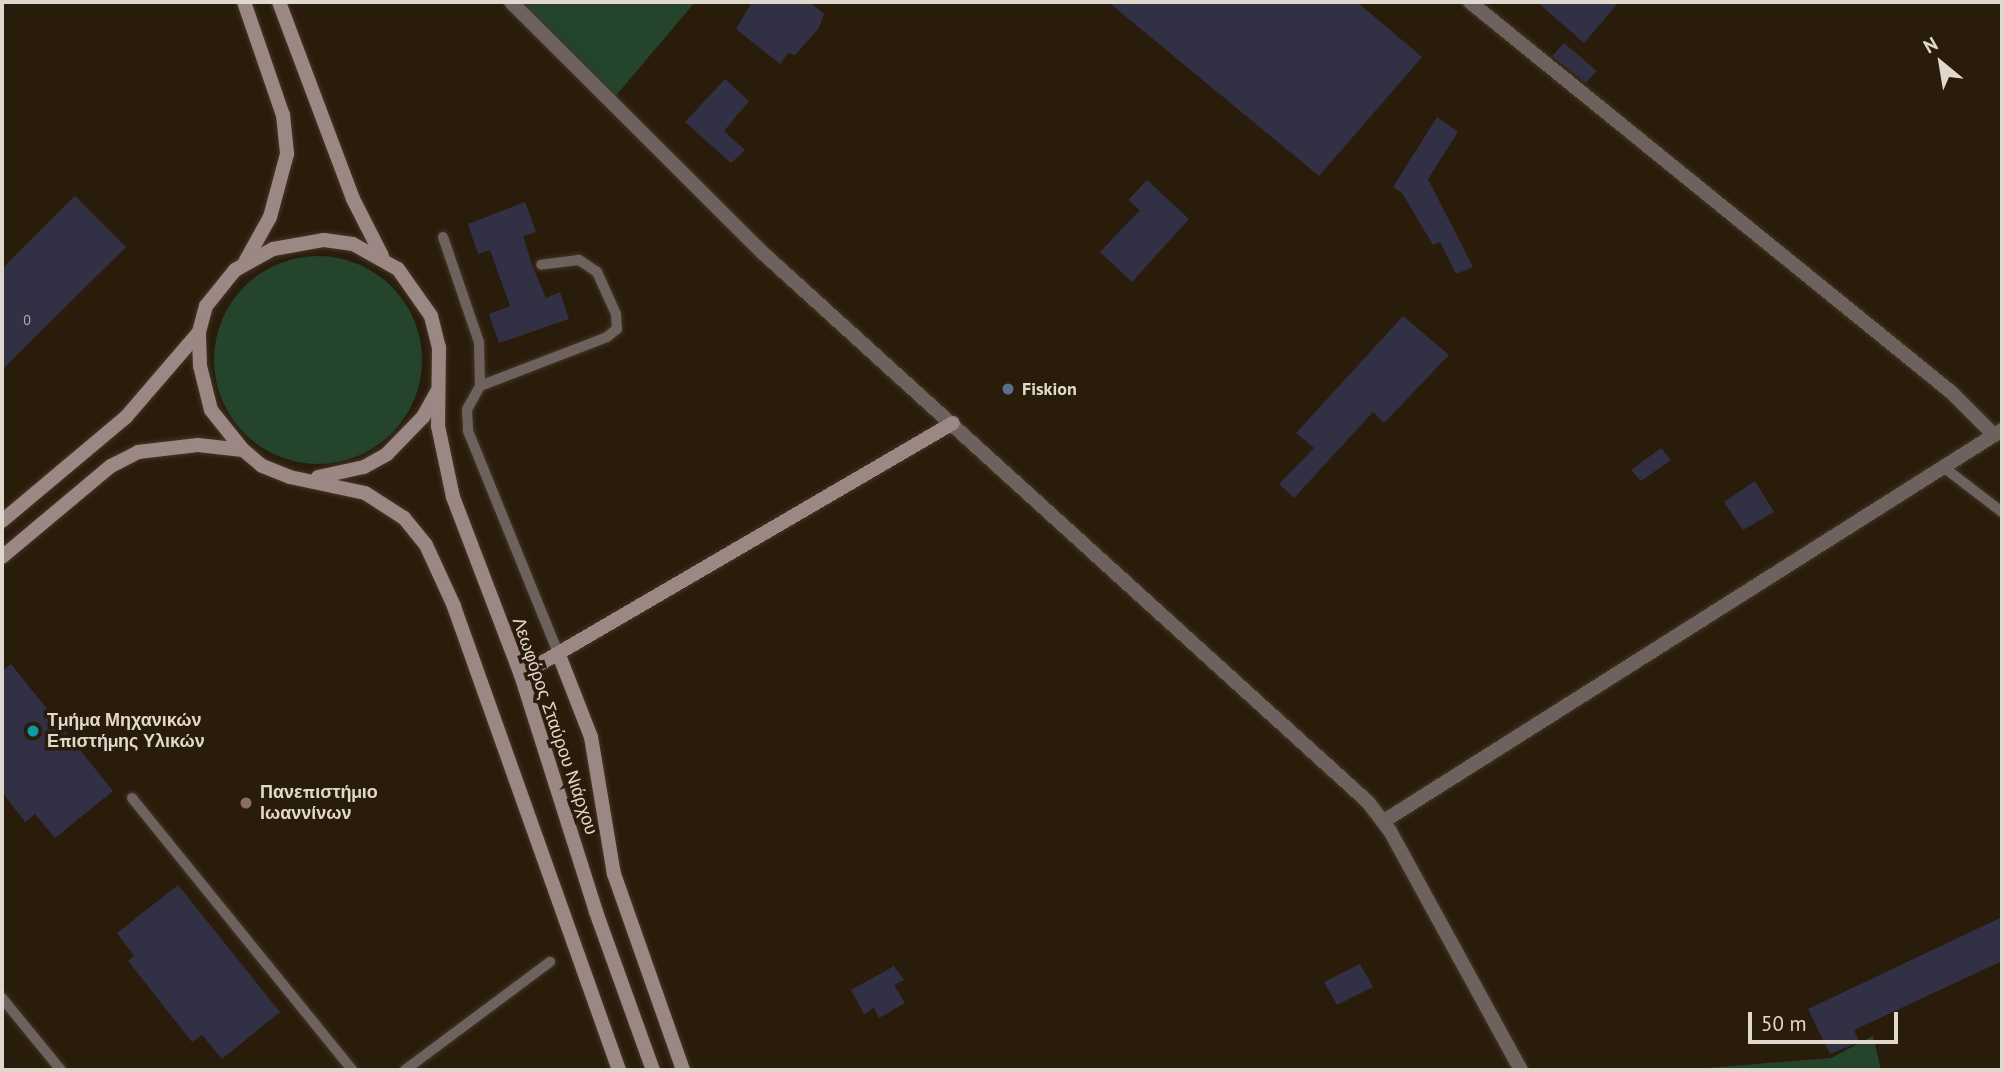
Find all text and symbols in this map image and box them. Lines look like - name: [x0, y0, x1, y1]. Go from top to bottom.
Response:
- north arrow: [1906, 28, 1976, 98]
- text: N: [1919, 31, 1942, 58]
- house number: 0: [23, 312, 31, 328]
- place label: Fiskion: [1022, 378, 1077, 400]
- marker: Fiskion: [1000, 381, 1016, 397]
- street label: Λεωφόρος Σταύρου Νιάρχου: [508, 615, 602, 837]
- place label: Τμήμα Μηχανικών Επιστήμης Υλικών: [47, 710, 205, 752]
- marker: Τμήμα Μηχανικών Επιστήμης Υλικών: [25, 723, 41, 739]
- place label: Πανεπιστήμιο Ιωαννίνων: [260, 782, 378, 824]
- marker: Πανεπιστήμιο Ιωαννίνων: [238, 795, 254, 811]
- scale bar: [1752, 998, 1902, 1042]
- text: 50 m: [1761, 1010, 1807, 1037]

